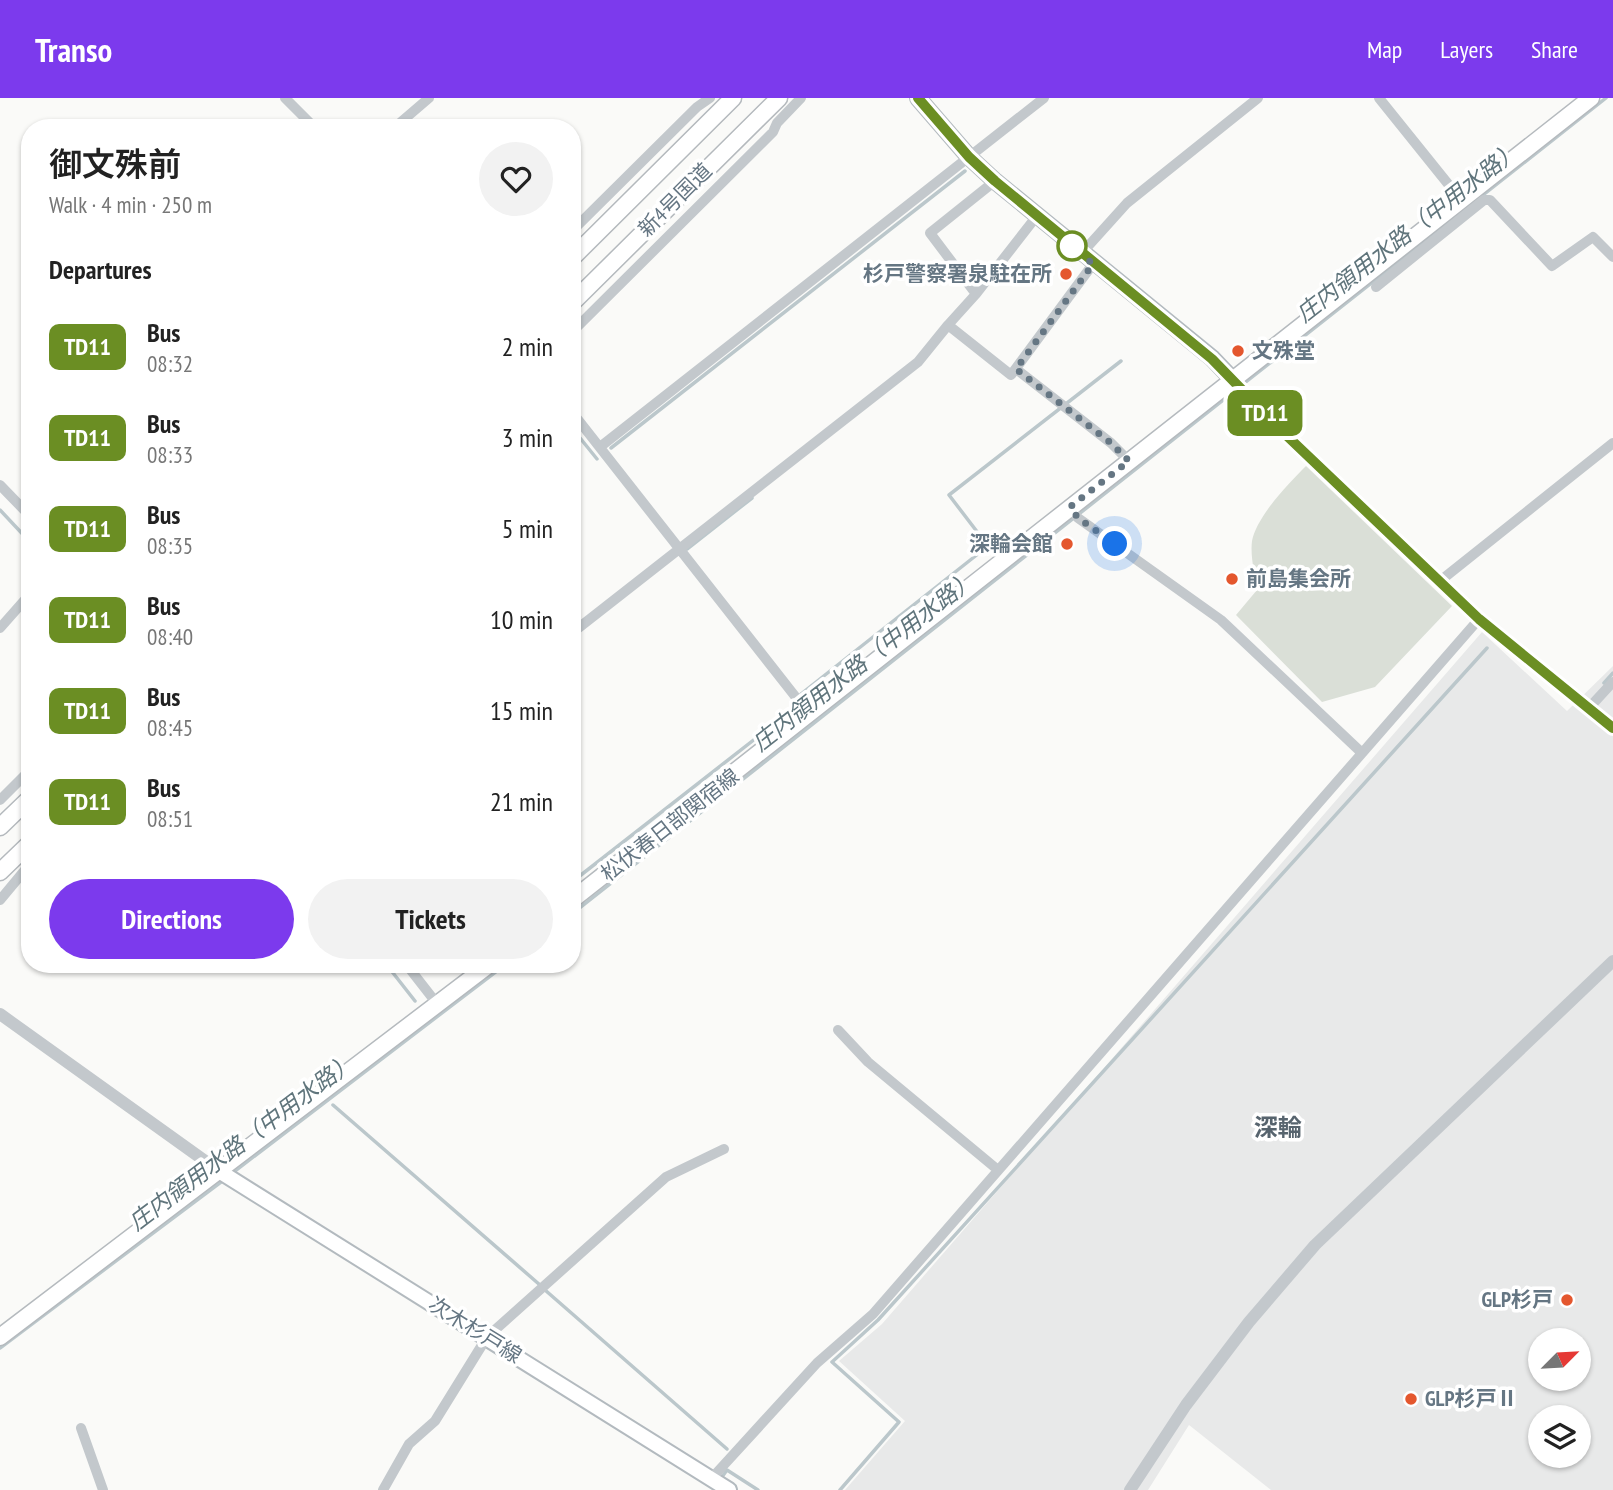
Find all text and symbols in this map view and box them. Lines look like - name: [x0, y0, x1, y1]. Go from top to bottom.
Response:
- text: Transo: [35, 28, 112, 71]
- text: Map: [1367, 34, 1402, 65]
- text: Layers: [1440, 34, 1493, 65]
- text: Share: [1531, 34, 1578, 65]
- water label: 庄内領用水路（中用水路）: [1290, 135, 1525, 328]
- text: 御文殊前: [49, 142, 181, 185]
- button: heart: [479, 142, 553, 216]
- street label: 新4号国道: [632, 157, 717, 242]
- text: Walk · 4 min · 250 m: [49, 190, 212, 219]
- unlabelled marker: [1057, 231, 1087, 261]
- text: Departures: [49, 253, 152, 286]
- place label: 杉戸警察署泉駐在所: [863, 260, 1052, 287]
- marker: 杉戸警察署泉駐在所: [1058, 266, 1074, 282]
- text: Bus: [147, 316, 180, 349]
- text: 2 min: [502, 330, 553, 363]
- text: TD11: [64, 331, 111, 362]
- place label: 文殊堂: [1252, 337, 1315, 364]
- marker: 文殊堂: [1230, 343, 1246, 359]
- text: 08:32: [147, 349, 193, 378]
- line badge: TD11: [1216, 390, 1314, 436]
- text: TD11: [1241, 397, 1289, 428]
- text: Bus: [147, 407, 180, 440]
- text: 3 min: [502, 421, 553, 454]
- text: TD11: [64, 422, 111, 453]
- text: 08:33: [147, 440, 193, 469]
- text: Bus: [147, 498, 180, 531]
- text: 5 min: [502, 512, 553, 545]
- text: TD11: [64, 513, 111, 544]
- your location: [1097, 526, 1132, 561]
- place label: 深輪会館: [969, 530, 1053, 557]
- text: 08:35: [147, 531, 193, 560]
- marker: 深輪会館: [1059, 536, 1075, 552]
- water label: 庄内領用水路（中用水路）: [746, 564, 981, 757]
- place label: 前島集会所: [1246, 565, 1351, 592]
- marker: 前島集会所: [1224, 571, 1240, 587]
- text: Bus: [147, 589, 180, 622]
- text: 10 min: [490, 603, 553, 636]
- text: TD11: [64, 604, 111, 635]
- text: 08:40: [147, 622, 193, 651]
- text: Bus: [147, 680, 180, 713]
- text: 15 min: [490, 694, 553, 727]
- text: TD11: [64, 695, 111, 726]
- text: 08:45: [147, 713, 193, 742]
- street label: 松伏春日部関宿線: [595, 762, 744, 887]
- text: Bus: [147, 771, 180, 804]
- text: 21 min: [490, 785, 553, 818]
- text: TD11: [64, 786, 111, 817]
- text: 08:51: [147, 804, 193, 833]
- button: Directions: [49, 879, 294, 959]
- button: Tickets: [308, 879, 553, 959]
- water label: 庄内領用水路（中用水路）: [123, 1047, 361, 1236]
- district label: 深輪: [1254, 1112, 1302, 1143]
- place label: GLP杉戸: [1482, 1286, 1553, 1313]
- street label: 次木杉戸線: [424, 1290, 527, 1369]
- marker: GLP杉戸: [1559, 1292, 1575, 1308]
- north arrow: [1528, 1328, 1591, 1391]
- map controls: [1528, 1328, 1591, 1468]
- place label: GLP杉戸Ⅱ: [1425, 1385, 1517, 1412]
- marker: GLP杉戸Ⅱ: [1403, 1391, 1419, 1407]
- button: layers: [1528, 1405, 1591, 1468]

